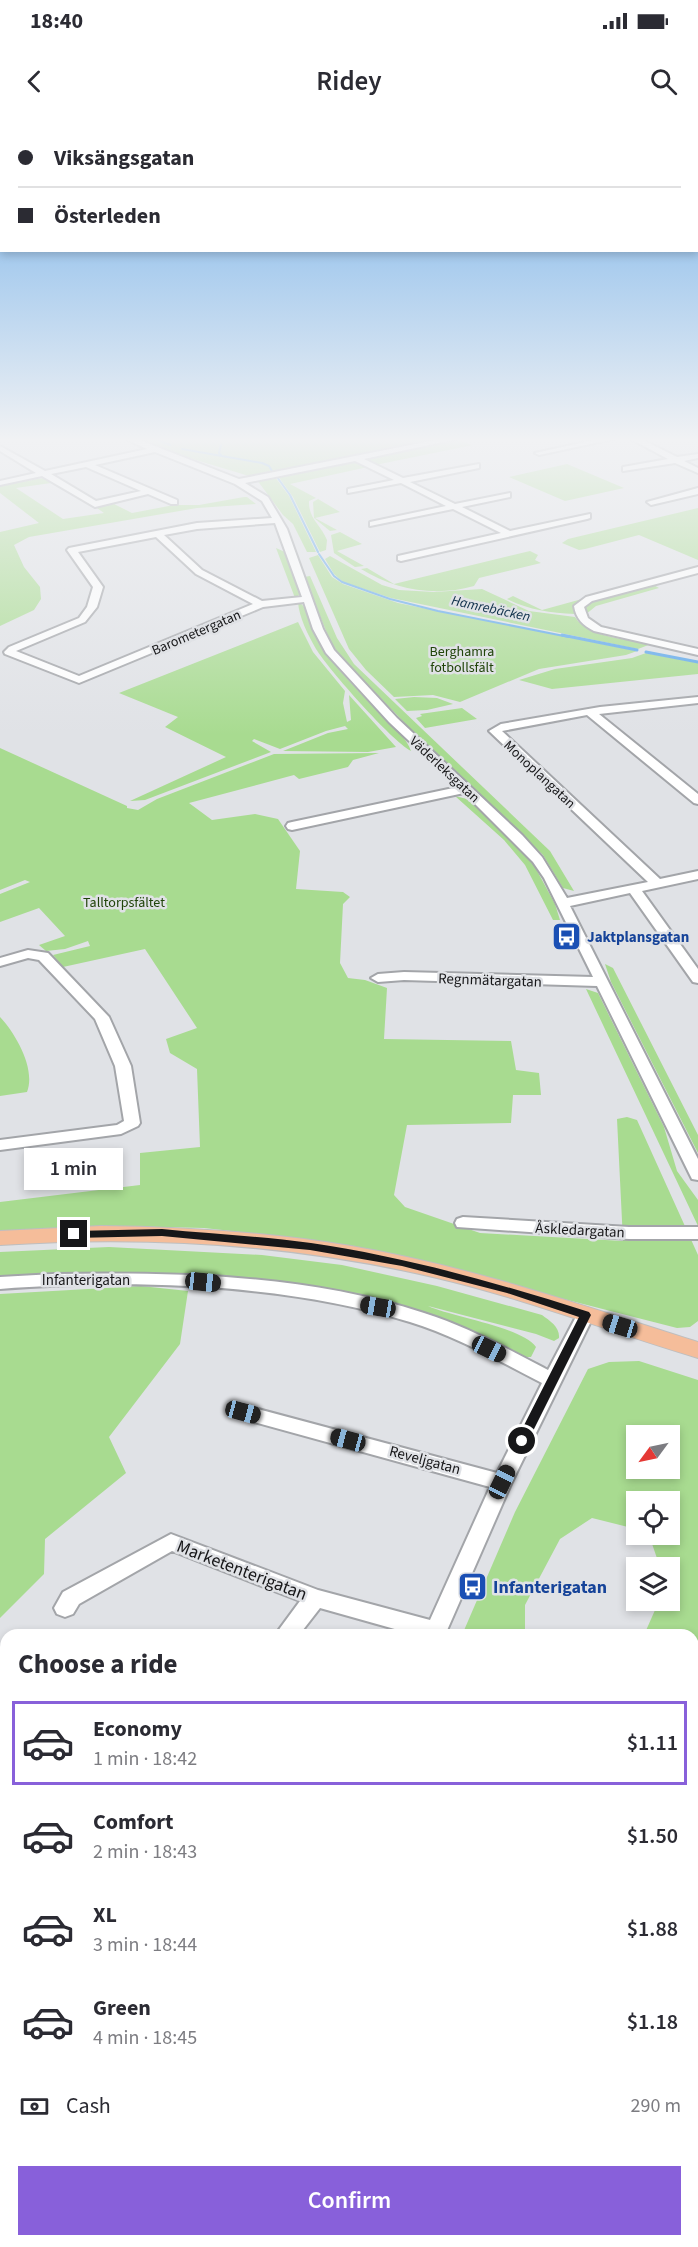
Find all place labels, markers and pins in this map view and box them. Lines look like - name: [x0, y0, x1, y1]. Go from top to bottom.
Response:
- bus stop icon: Jaktplansgatan: [550, 921, 582, 953]
- place label: Jaktplansgatan: [587, 927, 689, 948]
- bus stop icon: Infanterigatan: [456, 1571, 488, 1603]
- place label: Infanterigatan: [493, 1575, 607, 1600]

